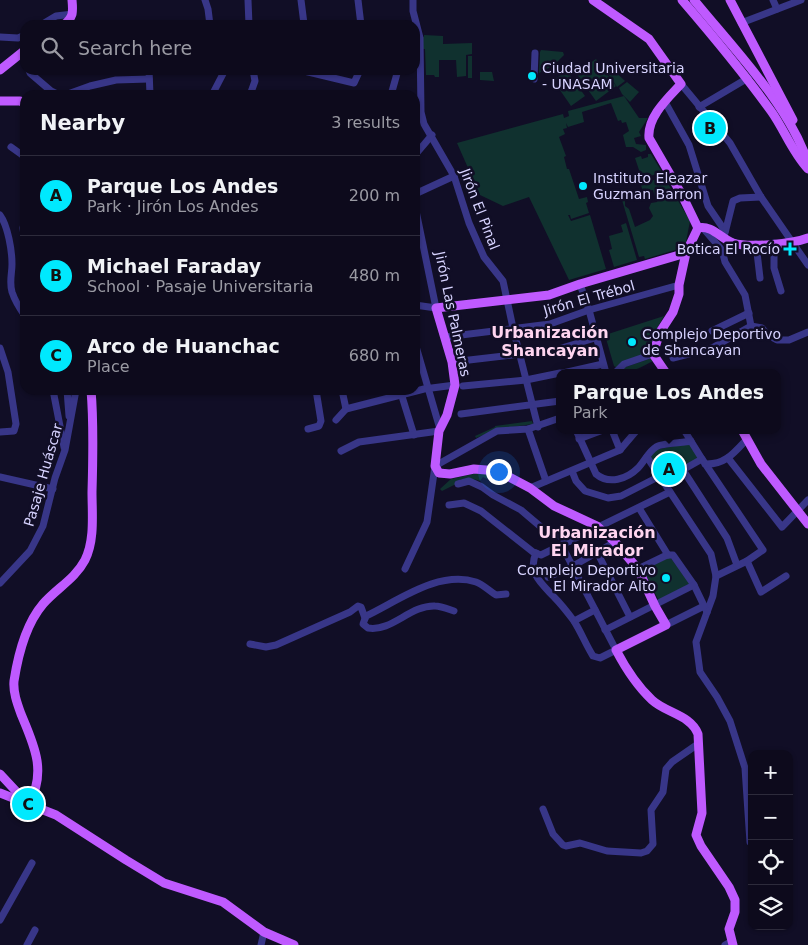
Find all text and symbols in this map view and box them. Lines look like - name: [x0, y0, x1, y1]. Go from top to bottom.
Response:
- search box: [20, 20, 420, 75]
- icon: search: [38, 34, 66, 62]
- text: Search here: [78, 37, 192, 59]
- place label: Ciudad Universitaria - UNASAM: [542, 60, 684, 92]
- marker: Ciudad Universitaria - UNASAM: [526, 70, 538, 82]
- pin: B: [694, 109, 726, 147]
- text: Nearby: [40, 111, 125, 135]
- text: 3 results: [331, 113, 400, 132]
- street label: Jirón El Pinal: [457, 165, 503, 252]
- place label: Instituto Eleazar Guzman Barron: [593, 170, 707, 202]
- text: Parque Los Andes: [87, 175, 278, 197]
- marker: Instituto Eleazar Guzman Barron: [577, 180, 589, 192]
- text: A: [50, 186, 62, 205]
- text: 200 m: [349, 186, 400, 205]
- text: Park · Jirón Los Andes: [87, 197, 259, 216]
- place label: Botica El Rocío: [677, 241, 780, 257]
- marker: Botica El Rocío: [784, 243, 796, 255]
- street label: Jirón Las Palmeras: [432, 249, 474, 378]
- text: Michael Faraday: [87, 255, 261, 277]
- text: B: [50, 266, 62, 285]
- text: 480 m: [349, 266, 400, 285]
- text: School · Pasaje Universitaria: [87, 277, 314, 296]
- street label: Jirón El Trébol: [540, 277, 637, 319]
- district label: Urbanización Shancayan: [491, 323, 609, 360]
- place label: Complejo Deportivo de Shancayan: [642, 326, 781, 358]
- text: Arco de Huanchac: [87, 335, 280, 357]
- marker: Complejo Deportivo de Shancayan: [626, 336, 638, 348]
- text: C: [50, 346, 62, 365]
- text: 680 m: [349, 346, 400, 365]
- text: Place: [87, 357, 130, 376]
- popup: [556, 369, 781, 434]
- text: Parque Los Andes: [573, 381, 764, 403]
- text: Park: [573, 403, 607, 422]
- street label: Pasaje Huáscar: [21, 421, 65, 528]
- pin: A: [653, 450, 685, 488]
- your location: [486, 459, 512, 485]
- district label: Urbanización El Mirador: [538, 523, 656, 560]
- place label: Complejo Deportivo El Mirador Alto: [517, 562, 656, 594]
- marker: Complejo Deportivo El Mirador Alto: [660, 572, 672, 584]
- map controls: [748, 750, 793, 930]
- button: +: [748, 750, 793, 795]
- pin: C: [12, 785, 44, 823]
- button: −: [748, 795, 793, 840]
- button: locate: [748, 840, 793, 885]
- button: layers: [748, 885, 793, 930]

